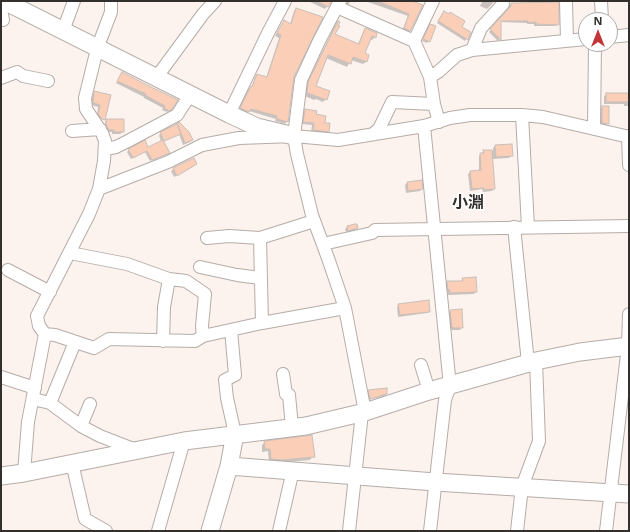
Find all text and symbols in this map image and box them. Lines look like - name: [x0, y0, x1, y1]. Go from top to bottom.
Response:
- north arrow: [578, 12, 618, 52]
- text: N: [594, 13, 602, 28]
- district label: 小淵: [452, 193, 484, 213]

